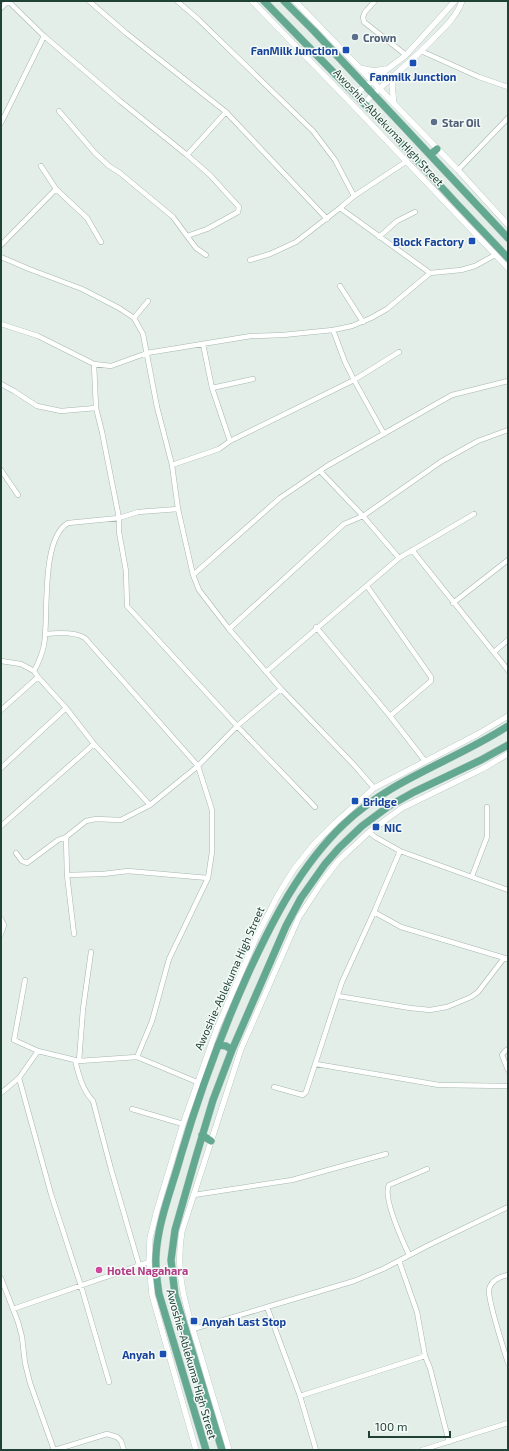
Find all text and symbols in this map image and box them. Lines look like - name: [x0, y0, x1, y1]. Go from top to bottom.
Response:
- place label: Crown: [363, 31, 396, 44]
- marker: Crown: [350, 32, 360, 42]
- place label: FanMilk Junction: [251, 44, 338, 57]
- marker: FanMilk Junction: [341, 45, 351, 55]
- marker: Fanmilk Junction: [408, 58, 418, 68]
- street label: Awoshie-Ablekuma High Street: [331, 66, 447, 188]
- place label: Fanmilk Junction: [370, 70, 456, 83]
- place label: Star Oil: [442, 116, 481, 129]
- marker: Star Oil: [429, 117, 439, 127]
- place label: Block Factory: [393, 235, 465, 249]
- marker: Block Factory: [467, 236, 477, 246]
- place label: Bridge: [363, 795, 397, 808]
- marker: Bridge: [350, 796, 360, 806]
- place label: NIC: [384, 821, 402, 834]
- marker: NIC: [371, 822, 381, 832]
- street label: Awoshie-Ablekuma High Street: [191, 904, 267, 1052]
- place label: Hotel Nagahara: [107, 1264, 188, 1277]
- marker: Hotel Nagahara: [94, 1265, 104, 1275]
- street label: Awoshie-Ablekuma High Street: [164, 1287, 220, 1441]
- place label: Anyah Last Stop: [202, 1315, 286, 1329]
- marker: Anyah Last Stop: [189, 1316, 199, 1326]
- place label: Anyah: [122, 1348, 155, 1362]
- marker: Anyah: [158, 1349, 168, 1359]
- scale bar: [369, 1413, 450, 1439]
- text: 100 m: [375, 1419, 407, 1433]

